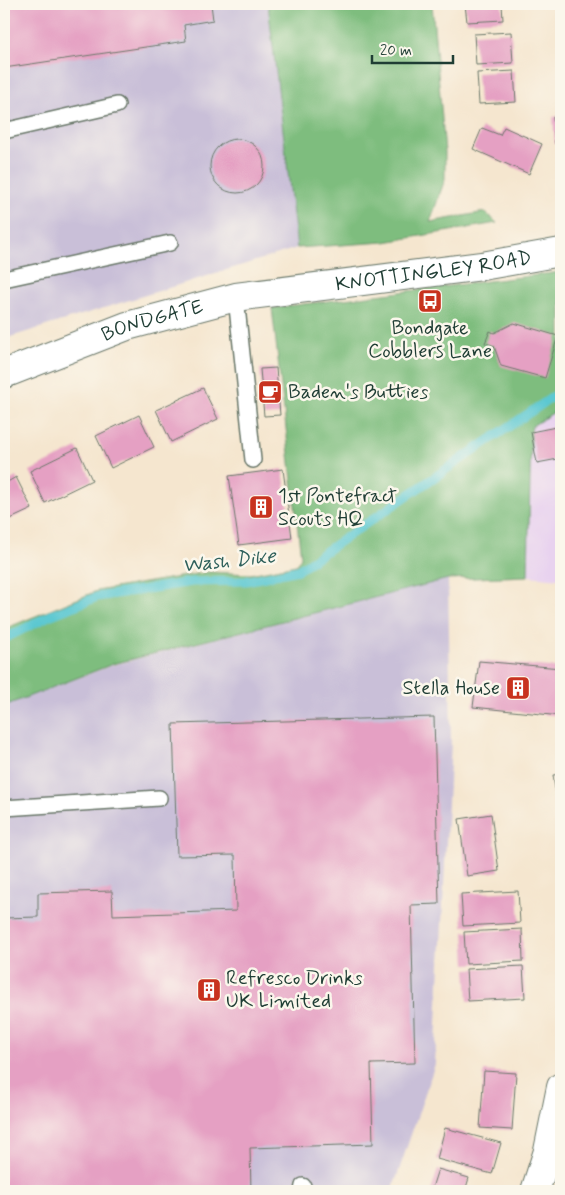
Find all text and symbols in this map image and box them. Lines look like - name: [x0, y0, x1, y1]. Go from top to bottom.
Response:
- scale bar: [372, 32, 454, 64]
- text: 20 m: [380, 41, 412, 61]
- street label: KNOTTINGLEY ROAD: [334, 244, 534, 298]
- bus stop icon: Bondgate Cobblers Lane: [417, 288, 443, 314]
- street label: BONDGATE: [98, 293, 206, 348]
- place label: Bondgate Cobblers Lane: [368, 315, 492, 365]
- cafe icon: Baden's Butties: [257, 379, 283, 405]
- place label: Baden's Butties: [288, 379, 428, 406]
- place label: 1st Pontefract Scouts HQ: [278, 483, 397, 533]
- building icon: 1st Pontefract Scouts HQ: [248, 494, 274, 520]
- water label: Wash Dike: [181, 542, 279, 580]
- place label: Stella House: [402, 675, 500, 702]
- building icon: Stella House: [505, 675, 531, 701]
- place label: Refresco Drinks UK Limited: [226, 965, 363, 1015]
- building icon: Refresco Drinks UK Limited: [196, 977, 222, 1003]

